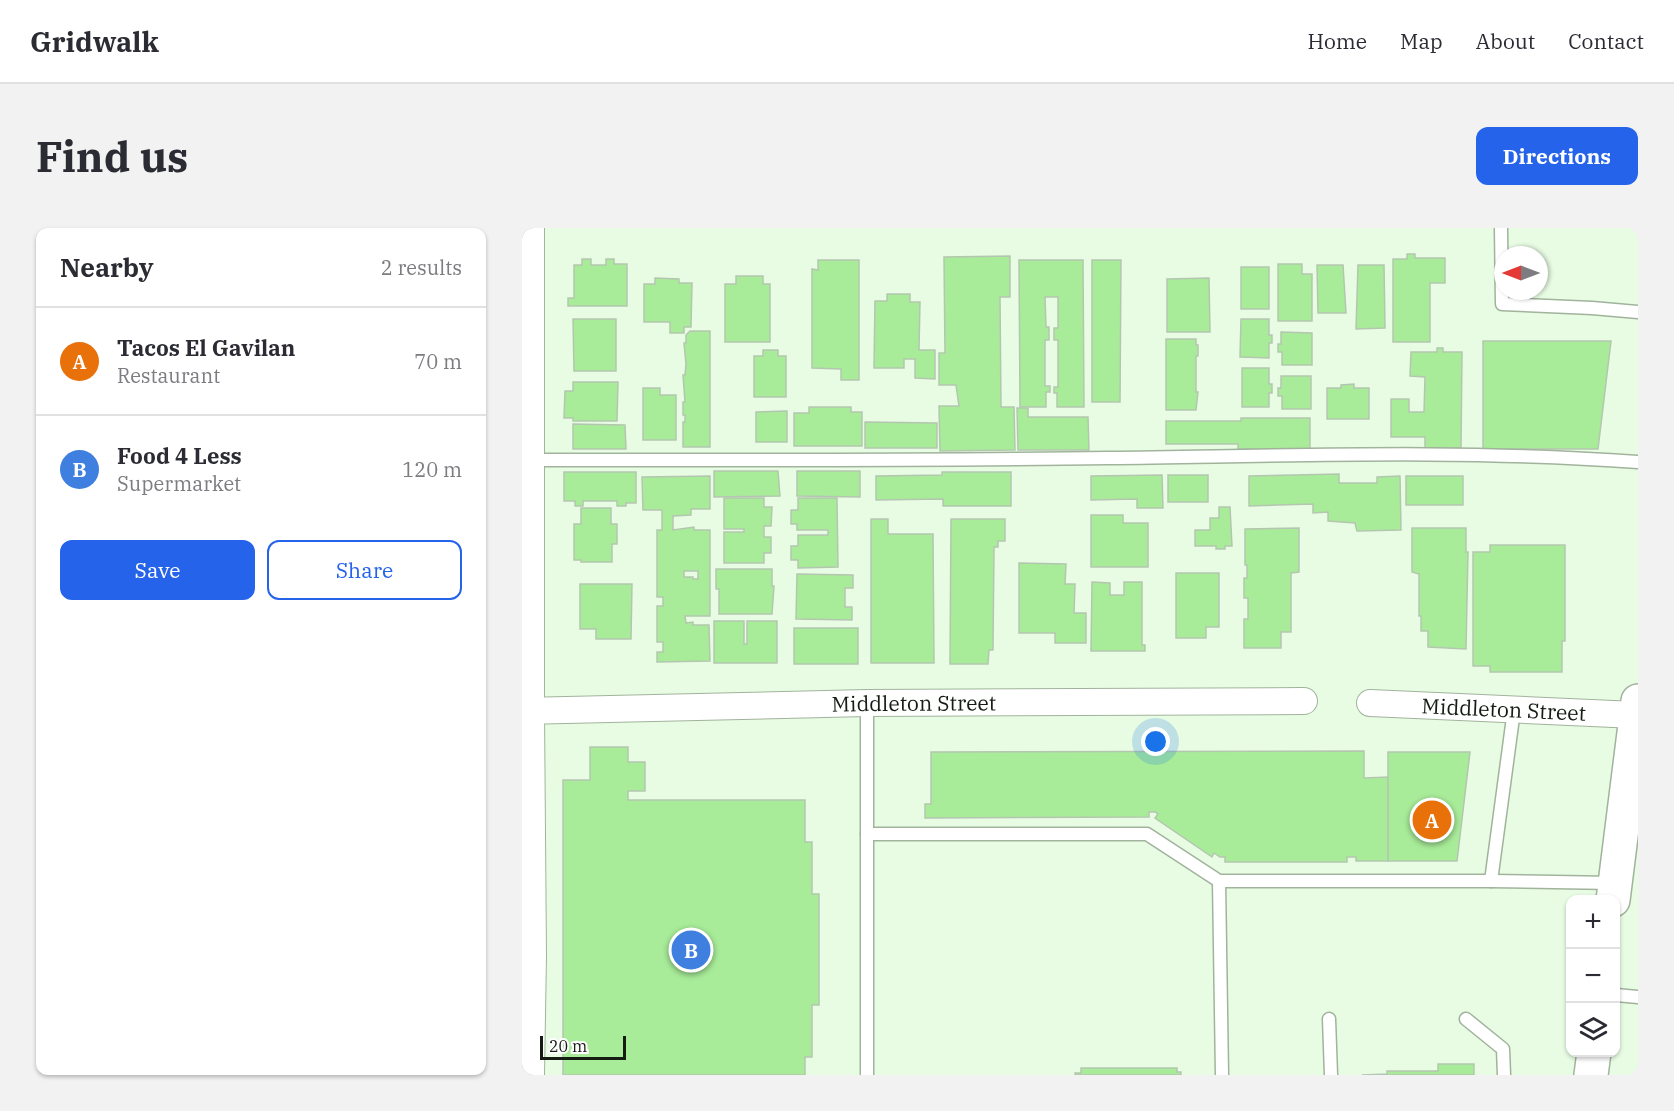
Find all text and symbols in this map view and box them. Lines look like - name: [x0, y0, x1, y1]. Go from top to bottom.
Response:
- text: Gridwalk: [30, 23, 159, 60]
- text: Home: [1307, 27, 1367, 55]
- text: Map: [1400, 27, 1443, 55]
- text: About: [1476, 27, 1535, 55]
- text: Contact: [1568, 27, 1644, 55]
- button: Directions: [1476, 127, 1638, 185]
- text: Find us: [36, 129, 188, 184]
- north arrow: [1494, 246, 1548, 300]
- text: Nearby: [60, 250, 154, 284]
- text: 2 results: [381, 254, 462, 281]
- text: Tacos El Gavilan: [117, 333, 295, 362]
- text: A: [73, 348, 86, 375]
- text: 70 m: [414, 348, 462, 375]
- text: Restaurant: [117, 362, 220, 389]
- text: Food 4 Less: [117, 441, 242, 470]
- text: B: [72, 456, 87, 483]
- text: 120 m: [402, 456, 462, 483]
- text: Supermarket: [117, 470, 241, 497]
- button: Save: [60, 540, 255, 600]
- button: Share: [267, 540, 462, 600]
- street label: Middleton Street: [831, 688, 996, 718]
- street label: Middleton Street: [1421, 691, 1587, 727]
- your location: [1141, 727, 1170, 756]
- pin: A: [1412, 798, 1452, 842]
- map controls: [1566, 895, 1620, 1057]
- button: +: [1566, 895, 1620, 949]
- pin: B: [672, 928, 710, 972]
- button: −: [1566, 949, 1620, 1003]
- button: layers: [1566, 1003, 1620, 1057]
- scale bar: [540, 1033, 626, 1060]
- text: 20 m: [549, 1036, 587, 1056]

